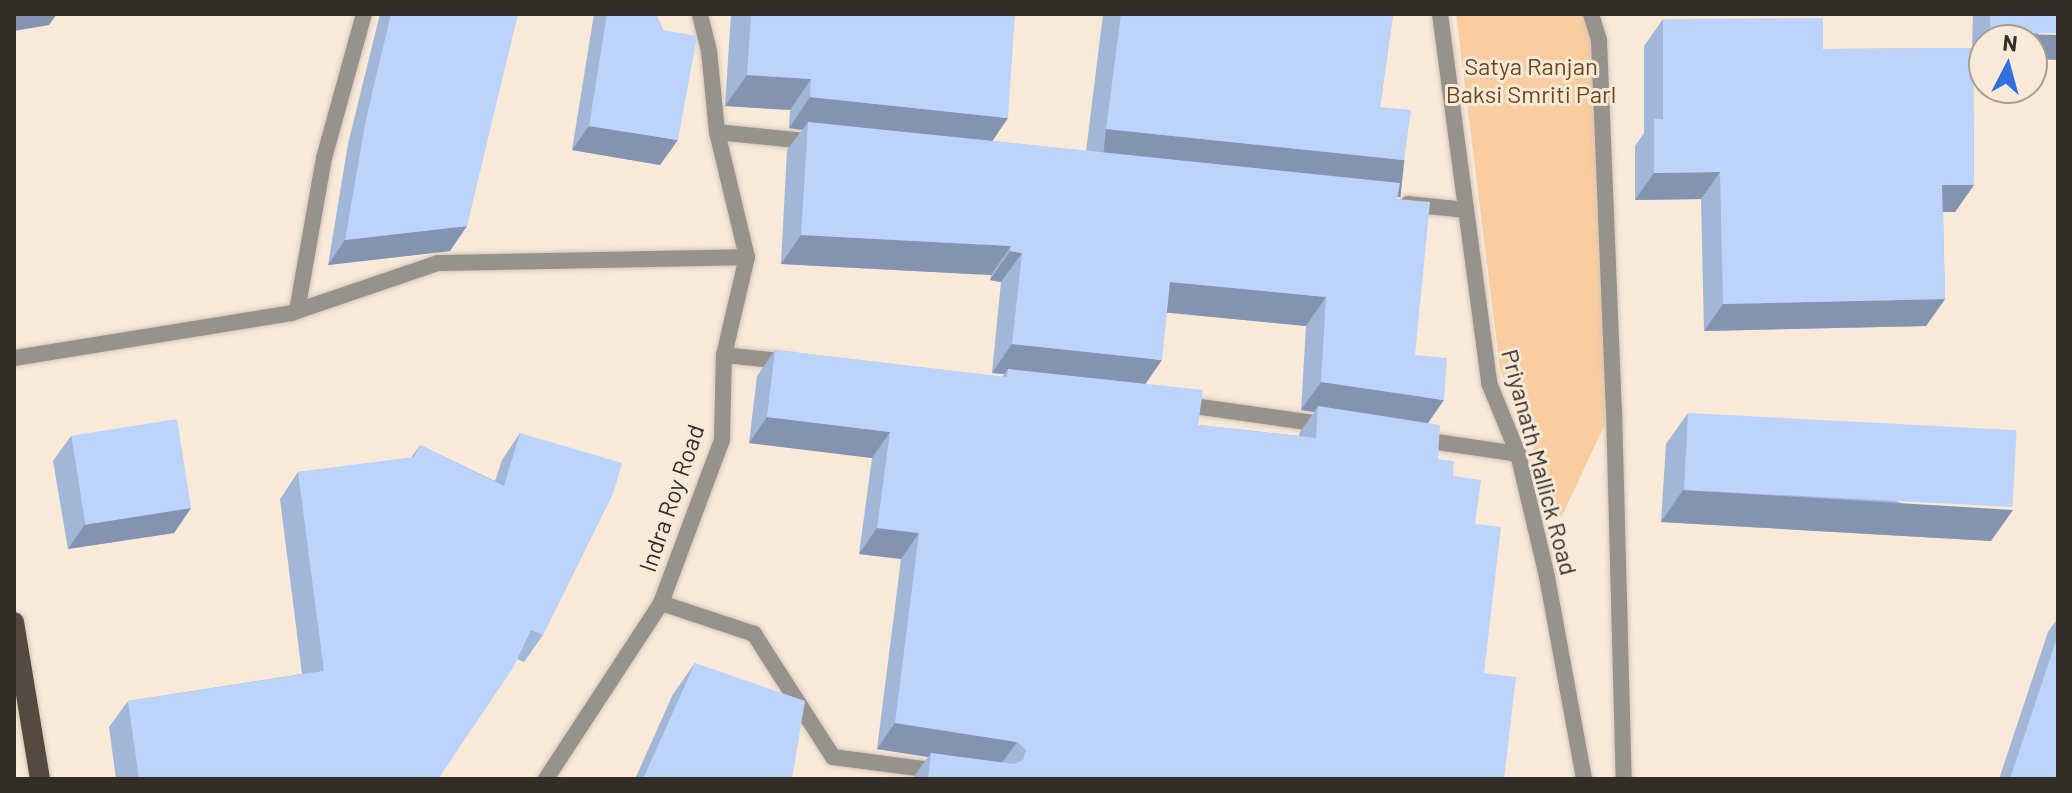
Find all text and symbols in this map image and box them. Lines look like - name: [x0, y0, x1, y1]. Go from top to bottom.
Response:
- north arrow: [1968, 24, 2048, 104]
- text: N: [2002, 28, 2019, 56]
- park label: Satya Ranjan Baksi Smriti Parl: [1446, 52, 1616, 108]
- street label: Priyanath Mallick Road: [1496, 346, 1584, 578]
- street label: Indra Roy Road: [632, 421, 710, 575]

